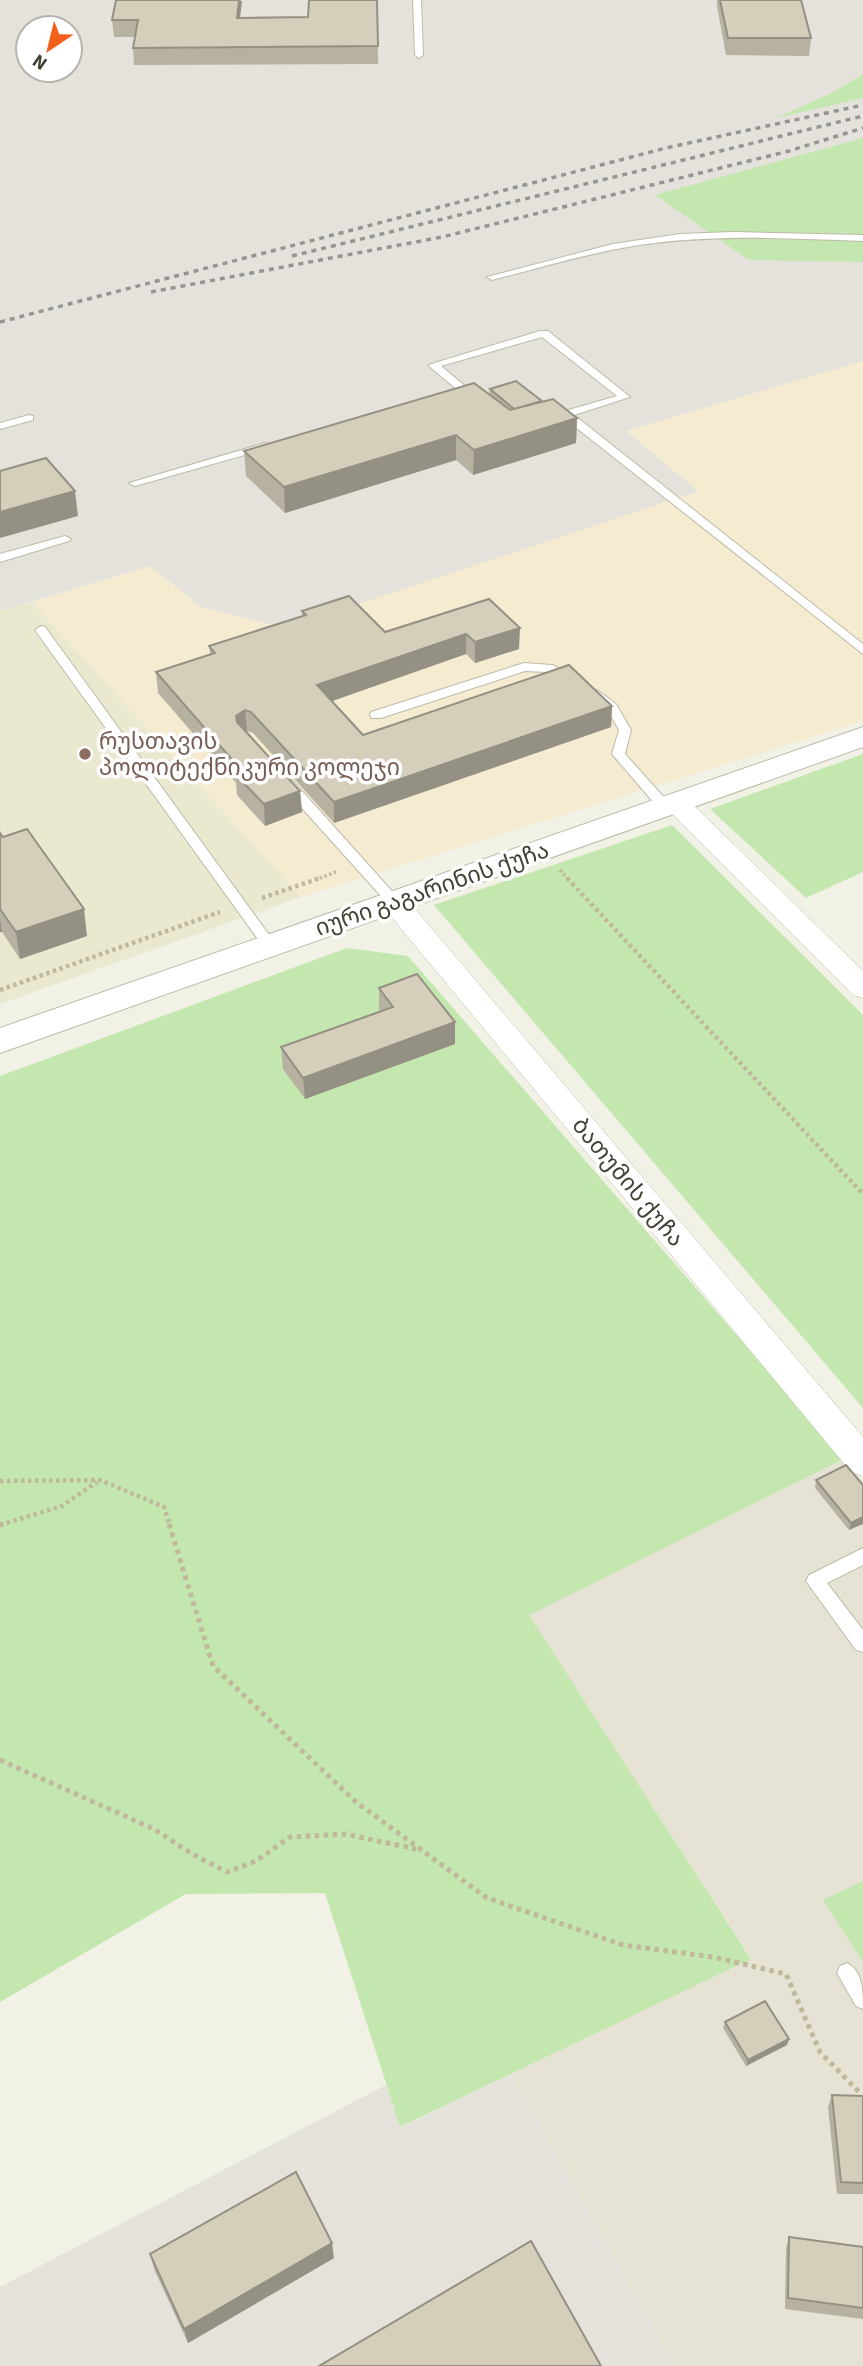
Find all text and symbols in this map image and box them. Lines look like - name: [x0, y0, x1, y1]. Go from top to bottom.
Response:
- north arrow: [14, 14, 84, 84]
- text: N: [27, 47, 53, 76]
- place label: რუსთავის პოლიტექნიკური კოლეჯი: [99, 725, 400, 784]
- marker: რუსთავის პოლიტექნიკური კოლეჯი: [77, 746, 93, 762]
- street label: იური გაგარინის ქუჩა: [311, 833, 553, 945]
- street label: ბათუმის ქუჩა: [564, 1110, 692, 1254]

